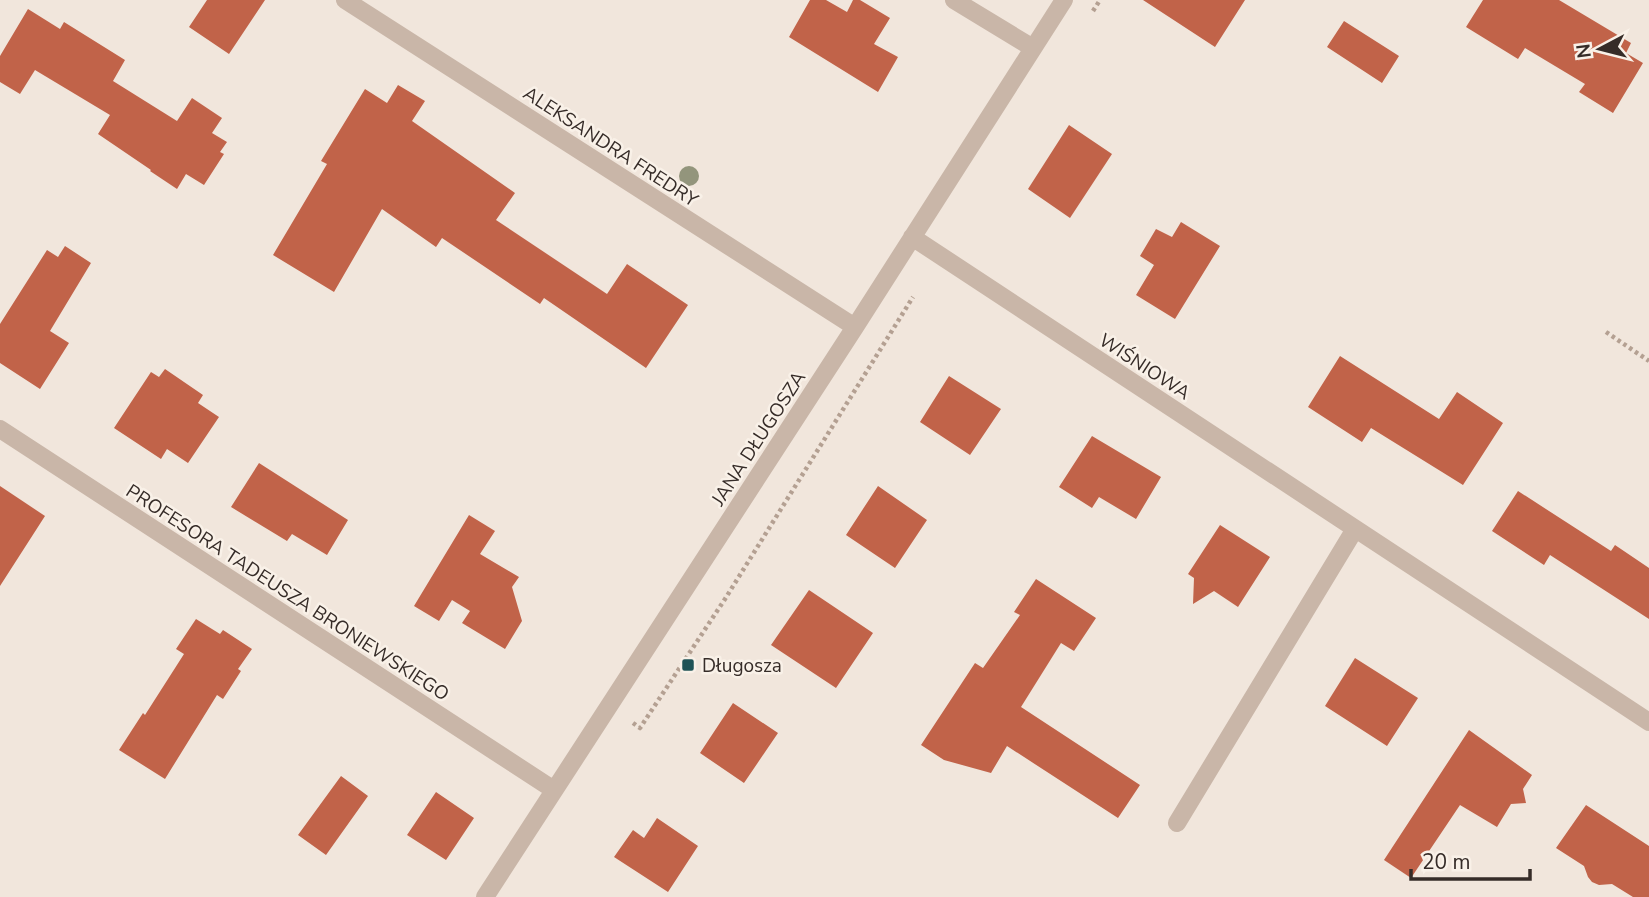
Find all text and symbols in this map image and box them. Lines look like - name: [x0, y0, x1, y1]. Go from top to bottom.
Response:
- north arrow: [1565, 14, 1635, 84]
- text: N: [1570, 42, 1598, 60]
- street label: ALEKSANDRA FREDRY: [518, 80, 704, 214]
- street label: WIŚNIOWA: [1094, 328, 1195, 406]
- street label: JANA DŁUGOSZA: [705, 366, 812, 512]
- street label: PROFESORA TADEUSZA BRONIEWSKIEGO: [121, 478, 454, 707]
- place label: Długosza: [702, 653, 782, 679]
- marker: Długosza: [680, 657, 696, 673]
- scale bar: [1411, 838, 1530, 882]
- text: 20 m: [1422, 848, 1471, 876]

